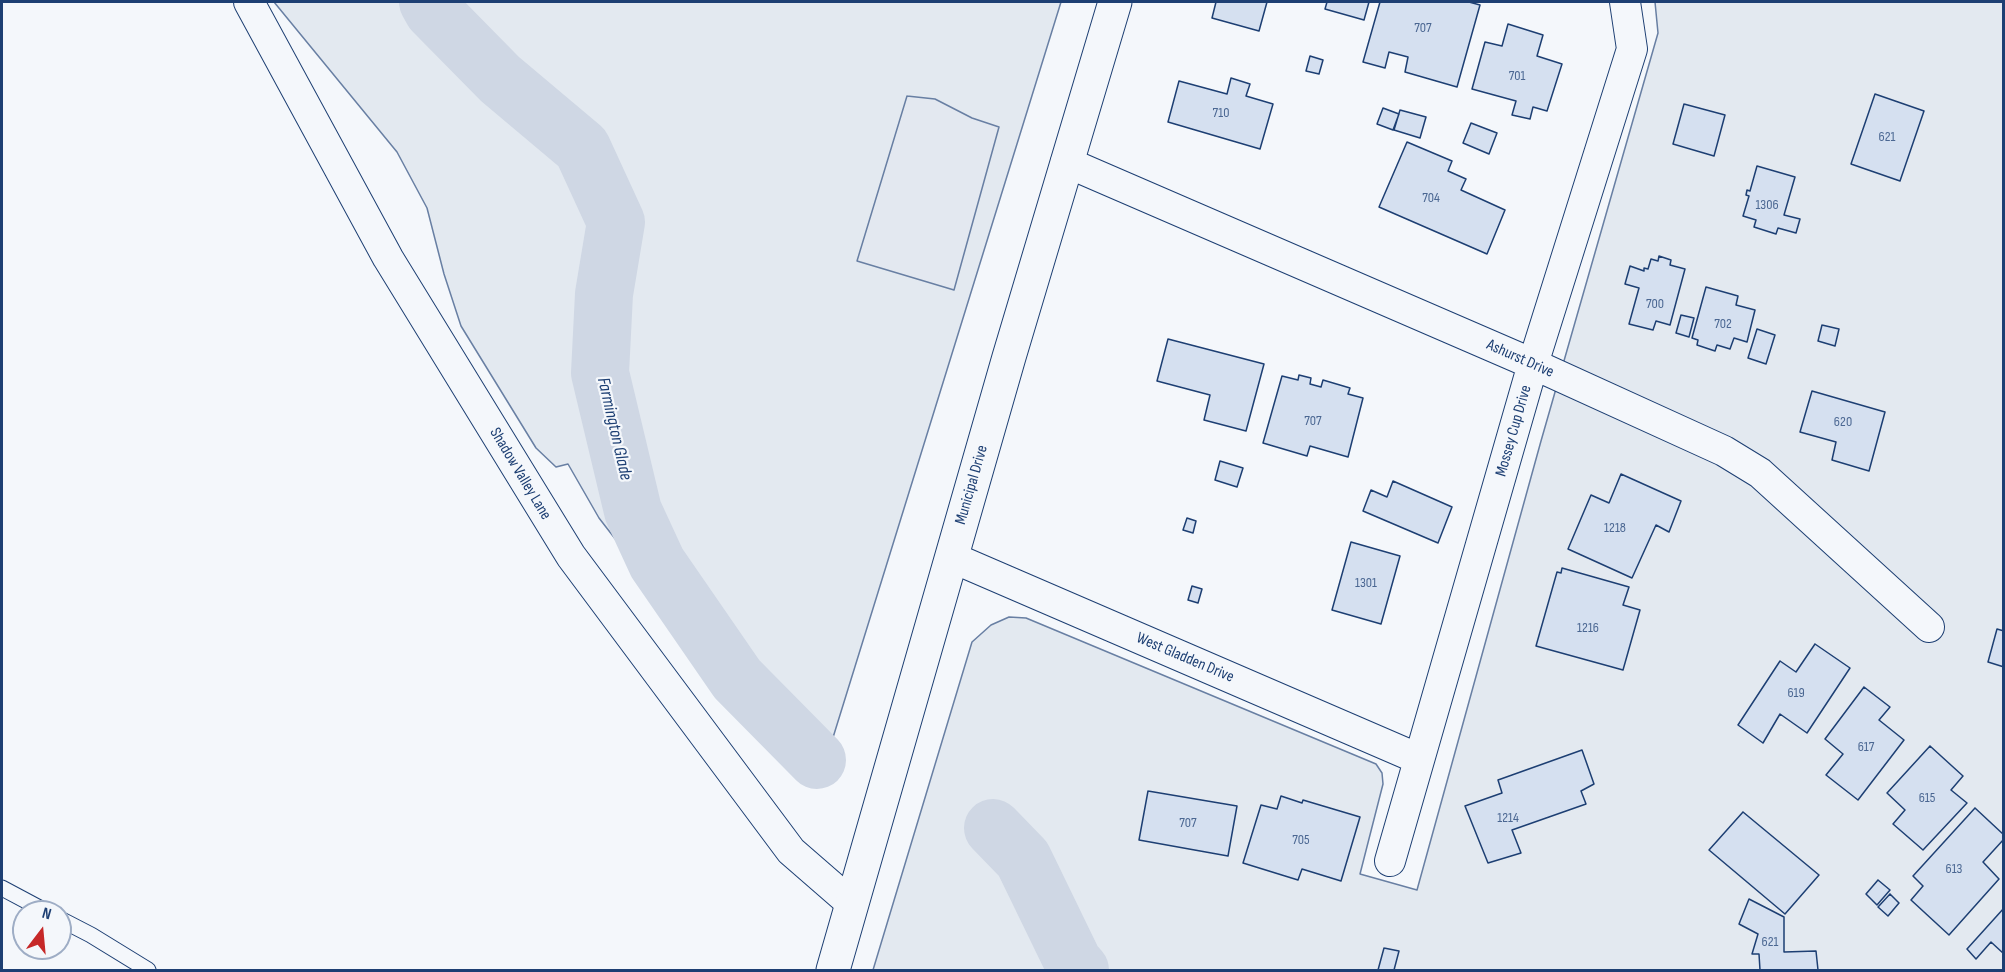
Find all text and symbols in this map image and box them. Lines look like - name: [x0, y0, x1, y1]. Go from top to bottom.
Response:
- house number: 707: [1414, 20, 1432, 36]
- house number: 701: [1509, 68, 1525, 84]
- house number: 710: [1213, 105, 1229, 121]
- house number: 621: [1879, 129, 1895, 145]
- house number: 704: [1422, 190, 1440, 206]
- house number: 1306: [1755, 197, 1779, 213]
- house number: 700: [1646, 296, 1664, 312]
- house number: 702: [1714, 316, 1732, 332]
- street label: Ashurst Drive: [1483, 336, 1557, 382]
- water label: Farmington Glade: [592, 375, 636, 483]
- street label: Mossey Cup Drive: [1492, 383, 1536, 479]
- house number: 707: [1304, 413, 1322, 429]
- house number: 620: [1834, 414, 1852, 430]
- street label: Shadow Valley Lane: [485, 425, 555, 523]
- street label: Municipal Drive: [952, 443, 992, 527]
- house number: 1218: [1604, 520, 1626, 536]
- house number: 1301: [1355, 575, 1377, 591]
- house number: 1216: [1577, 620, 1599, 636]
- street label: West Gladden Drive: [1133, 629, 1237, 687]
- house number: 619: [1787, 685, 1805, 701]
- house number: 617: [1858, 739, 1874, 755]
- house number: 615: [1919, 790, 1935, 806]
- house number: 1214: [1497, 810, 1519, 826]
- house number: 707: [1179, 815, 1197, 831]
- house number: 705: [1292, 832, 1310, 848]
- house number: 613: [1946, 861, 1962, 877]
- north arrow: [12, 900, 72, 960]
- text: N: [40, 904, 53, 924]
- house number: 621: [1762, 934, 1778, 950]

